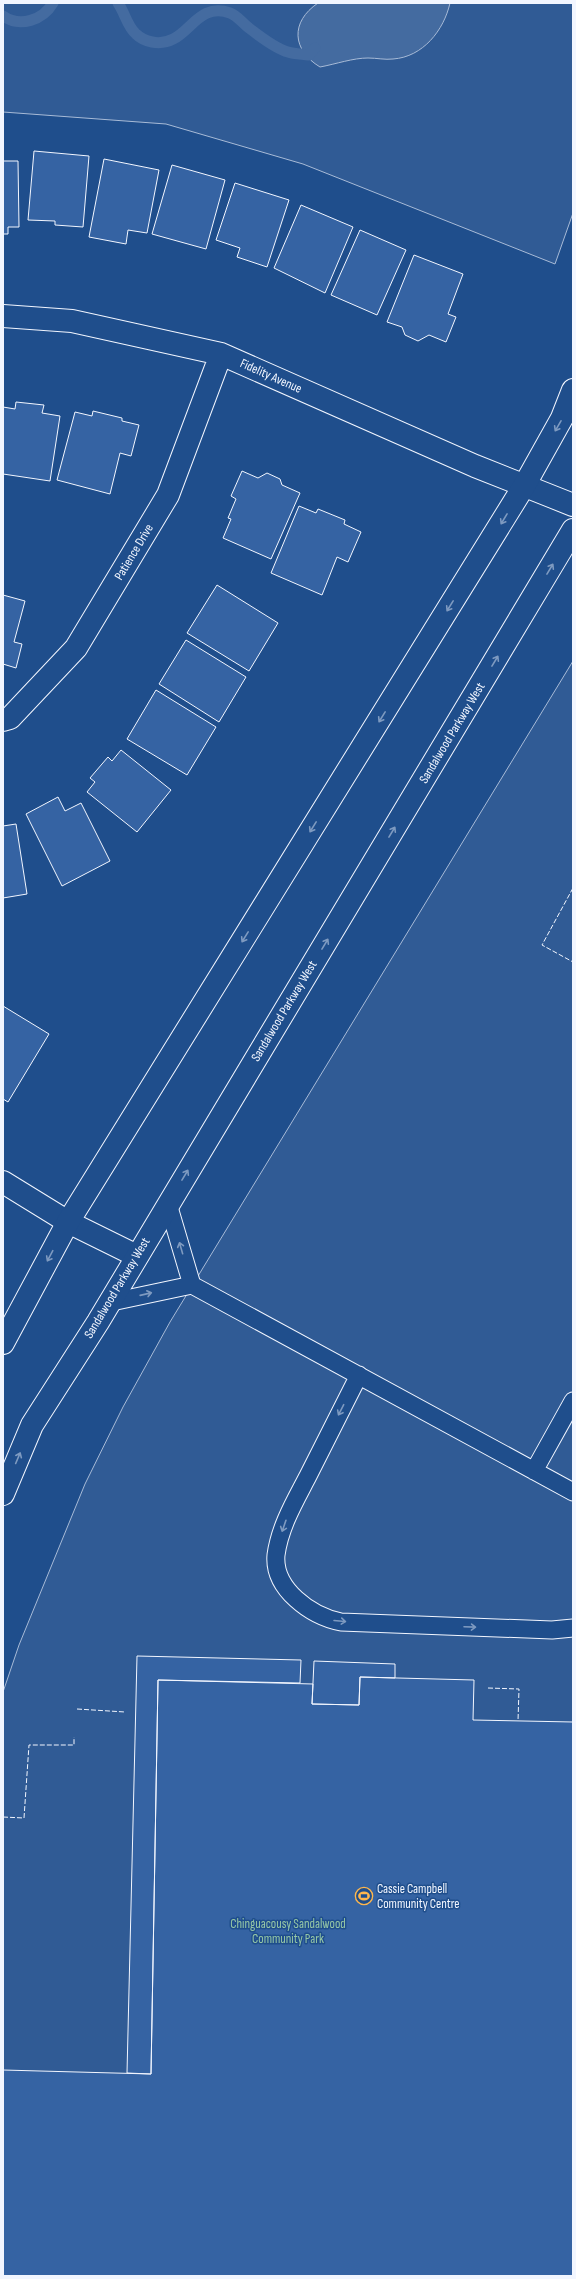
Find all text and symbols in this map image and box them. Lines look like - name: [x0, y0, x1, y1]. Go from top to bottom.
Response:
- street label: Fidelity Avenue: [238, 355, 304, 397]
- one-way arrow: [554, 420, 562, 432]
- one-way arrow: [499, 513, 507, 525]
- street label: Patience Drive: [111, 521, 157, 583]
- one-way arrow: [546, 564, 554, 575]
- one-way arrow: [446, 600, 454, 612]
- one-way arrow: [491, 656, 499, 667]
- street label: Sandalwood Parkway West: [416, 680, 488, 786]
- one-way arrow: [377, 711, 386, 722]
- one-way arrow: [309, 821, 317, 832]
- one-way arrow: [388, 826, 396, 838]
- one-way arrow: [240, 931, 248, 943]
- one-way arrow: [321, 938, 329, 950]
- street label: Sandalwood Parkway West: [248, 958, 320, 1064]
- one-way arrow: [182, 1169, 190, 1181]
- street label: Sandalwood Parkway West: [81, 1235, 153, 1341]
- one-way arrow: [177, 1242, 184, 1255]
- one-way arrow: [45, 1250, 53, 1262]
- one-way arrow: [139, 1290, 152, 1298]
- one-way arrow: [337, 1403, 344, 1415]
- one-way arrow: [15, 1453, 22, 1465]
- one-way arrow: [279, 1520, 287, 1532]
- one-way arrow: [333, 1617, 346, 1625]
- one-way arrow: [463, 1623, 476, 1630]
- place label: Cassie Campbell Community Centre: [377, 1881, 460, 1912]
- sports icon: Cassie Campbell Community Centre: [354, 1886, 374, 1906]
- park label: Chinguacousy Sandalwood Community Park: [230, 1916, 346, 1947]

